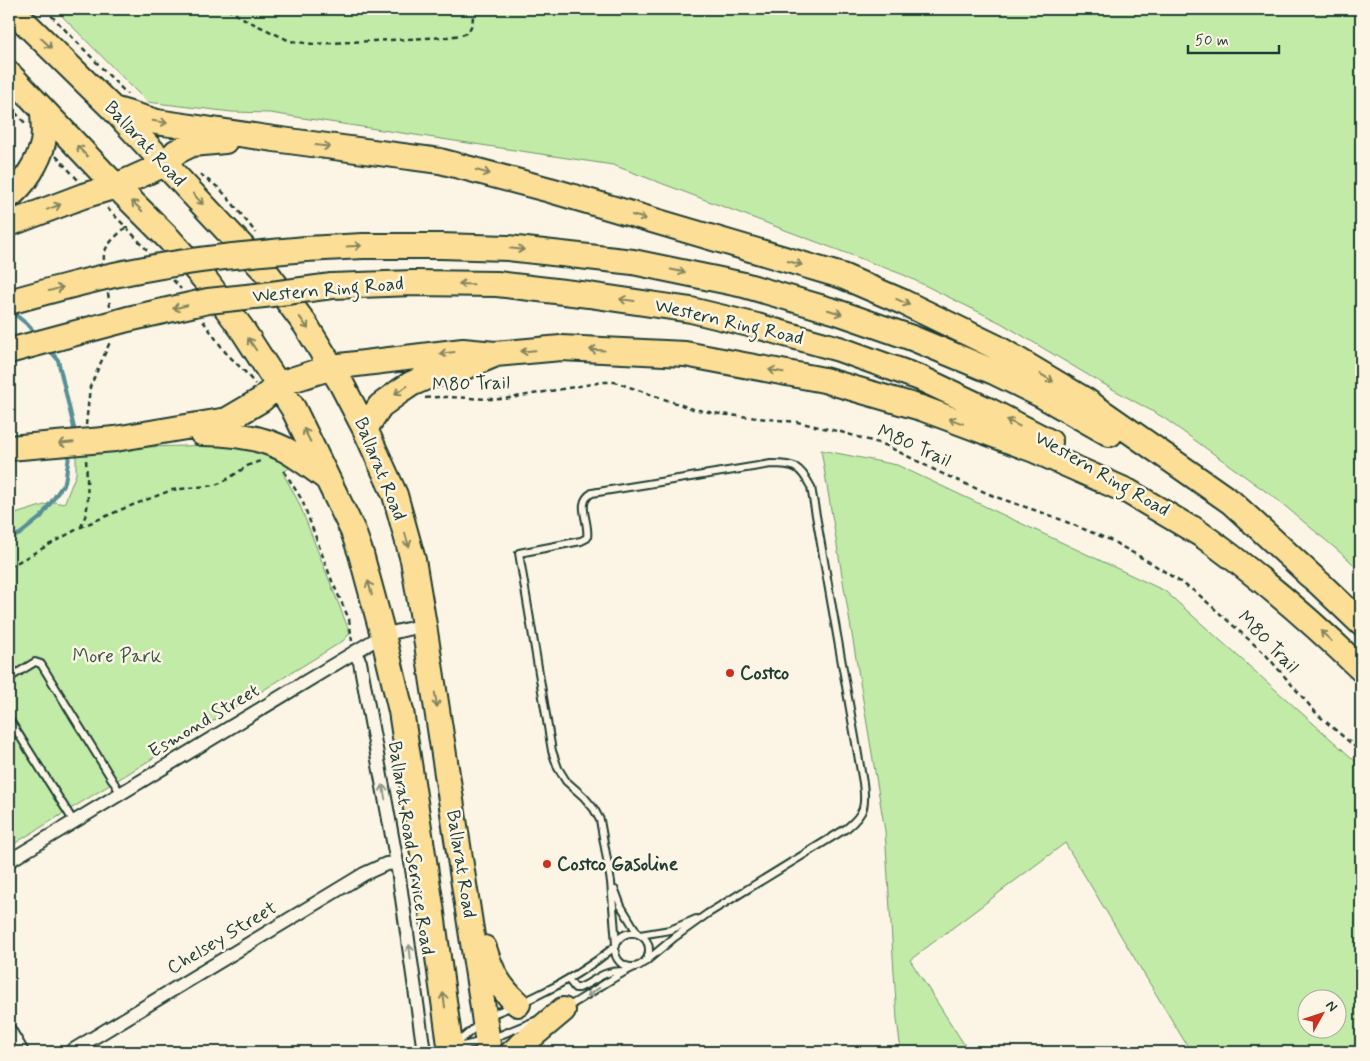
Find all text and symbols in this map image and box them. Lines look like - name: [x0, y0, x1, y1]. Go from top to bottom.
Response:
- scale bar: [1188, 22, 1279, 54]
- text: 50 m: [1195, 31, 1229, 51]
- one-way arrow: [40, 37, 53, 49]
- street label: Ballarat Road: [99, 96, 191, 192]
- one-way arrow: [152, 118, 168, 128]
- one-way arrow: [314, 141, 330, 151]
- one-way arrow: [76, 145, 88, 157]
- one-way arrow: [474, 168, 490, 178]
- one-way arrow: [192, 193, 204, 206]
- one-way arrow: [130, 200, 143, 212]
- one-way arrow: [46, 202, 62, 211]
- one-way arrow: [631, 212, 647, 222]
- one-way arrow: [346, 242, 362, 251]
- one-way arrow: [509, 244, 525, 254]
- one-way arrow: [787, 258, 803, 268]
- one-way arrow: [669, 267, 685, 277]
- street label: Western Ring Road: [251, 271, 405, 312]
- one-way arrow: [458, 279, 474, 289]
- one-way arrow: [47, 283, 63, 293]
- street label: Western Ring Road: [652, 293, 806, 354]
- one-way arrow: [619, 295, 635, 305]
- one-way arrow: [895, 298, 910, 307]
- one-way arrow: [172, 303, 188, 312]
- one-way arrow: [827, 307, 843, 317]
- one-way arrow: [299, 315, 309, 329]
- one-way arrow: [247, 337, 257, 351]
- one-way arrow: [590, 345, 606, 355]
- one-way arrow: [520, 346, 536, 356]
- one-way arrow: [439, 348, 455, 358]
- one-way arrow: [768, 365, 784, 375]
- street label: M80 Trail: [432, 370, 510, 398]
- one-way arrow: [1039, 373, 1053, 383]
- one-way arrow: [395, 386, 409, 396]
- street label: Ballarat Road: [348, 414, 412, 524]
- one-way arrow: [949, 416, 964, 425]
- one-way arrow: [1006, 418, 1021, 428]
- street label: M80 Trail: [873, 419, 955, 473]
- street label: Western Ring Road: [1029, 425, 1174, 525]
- one-way arrow: [302, 428, 312, 443]
- one-way arrow: [59, 438, 75, 448]
- one-way arrow: [403, 531, 413, 547]
- one-way arrow: [365, 580, 375, 596]
- street label: M80 Trail: [1232, 605, 1304, 679]
- one-way arrow: [1320, 630, 1332, 642]
- park label: More Park: [73, 644, 162, 669]
- place label: Costco: [740, 661, 789, 686]
- marker: Costco: [724, 667, 736, 679]
- street label: Esmond Street: [144, 678, 264, 764]
- one-way arrow: [431, 691, 441, 707]
- street label: Ballarat Road Service Road: [382, 739, 440, 957]
- one-way arrow: [378, 784, 388, 800]
- street label: Ballarat Road: [440, 808, 482, 920]
- place label: Costco Gasoline: [557, 852, 679, 877]
- marker: Costco Gasoline: [541, 858, 553, 870]
- street label: Chelsey Street: [163, 895, 281, 981]
- one-way arrow: [405, 944, 415, 960]
- one-way arrow: [586, 987, 600, 997]
- north arrow: [1298, 988, 1348, 1038]
- one-way arrow: [439, 992, 449, 1008]
- text: N: [1321, 997, 1341, 1016]

